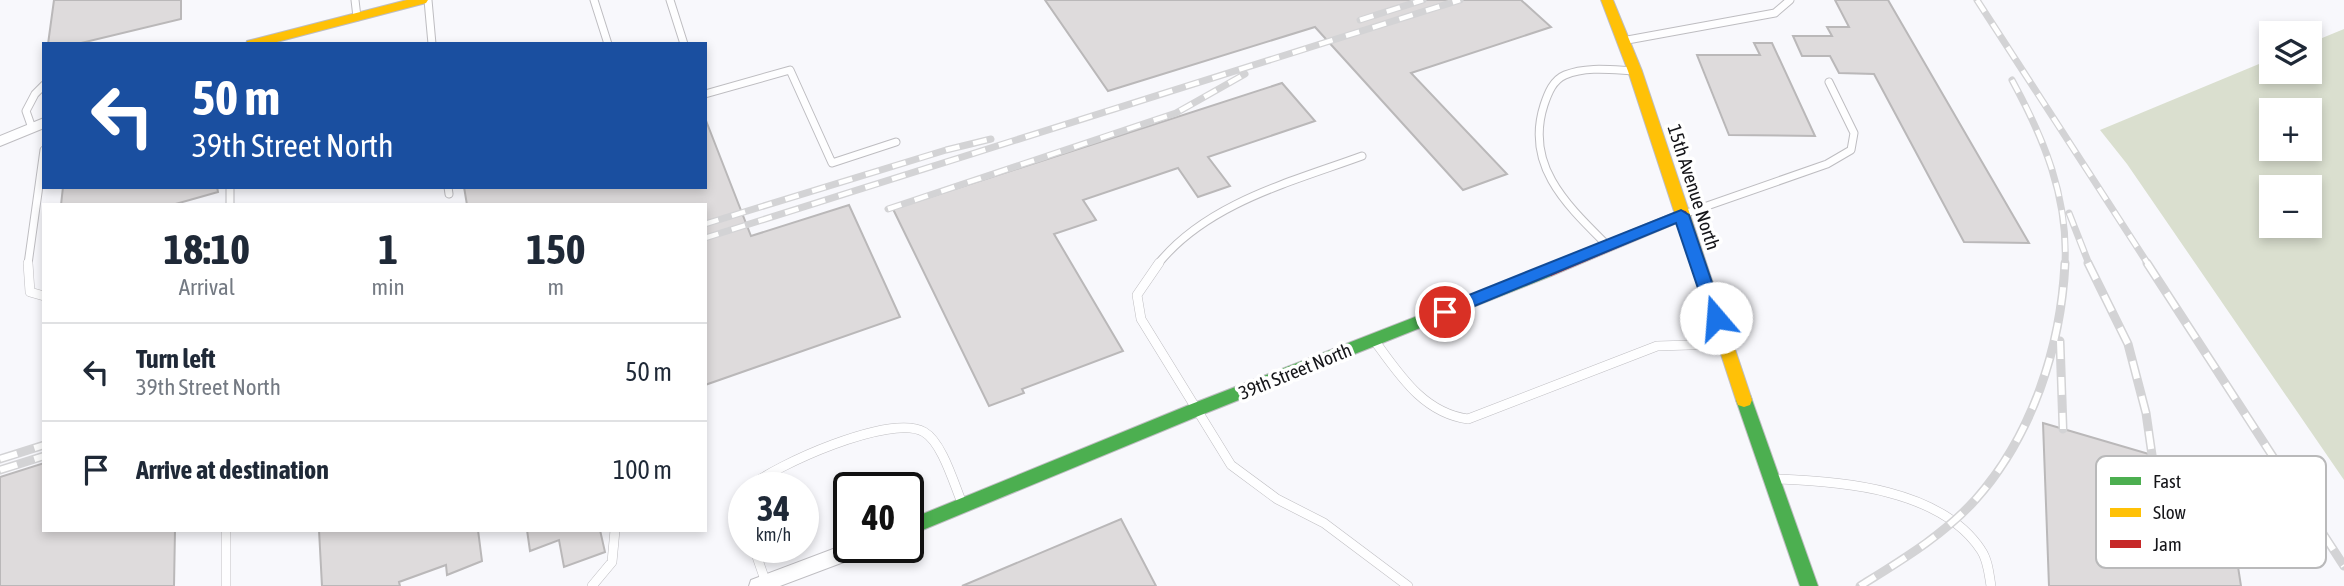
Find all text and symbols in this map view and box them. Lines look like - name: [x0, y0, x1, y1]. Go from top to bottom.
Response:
- map controls: [2259, 21, 2322, 238]
- button: layers: [2259, 21, 2322, 84]
- text: 50 m: [192, 69, 280, 125]
- icon: left: [77, 70, 168, 161]
- button: +: [2259, 98, 2322, 161]
- street label: 15th Avenue North: [1663, 121, 1725, 253]
- text: 39th Street North: [192, 127, 394, 164]
- button: −: [2259, 175, 2322, 238]
- text: 18:10: [164, 225, 250, 273]
- text: 1: [378, 225, 398, 273]
- text: 150: [526, 225, 585, 273]
- text: Arrival: [179, 274, 235, 300]
- text: min: [372, 274, 405, 300]
- text: m: [548, 274, 564, 300]
- position arrow: [1679, 281, 1753, 355]
- pin: [1415, 282, 1475, 342]
- icon: arrive: [1426, 293, 1464, 331]
- street label: 39th Street North: [1235, 338, 1355, 404]
- text: Turn left: [136, 344, 216, 374]
- icon: left: [77, 353, 115, 391]
- text: 50 m: [625, 357, 672, 387]
- text: 39th Street North: [136, 374, 281, 400]
- icon: arrive: [77, 451, 115, 489]
- text: Arrive at destination: [136, 455, 329, 485]
- text: 100 m: [613, 455, 672, 485]
- legend: [2096, 456, 2326, 568]
- text: Fast: [2153, 470, 2181, 492]
- speed limit sign: 40: [833, 472, 924, 563]
- text: 34: [757, 488, 790, 528]
- text: Slow: [2153, 501, 2187, 523]
- text: km/h: [756, 524, 791, 545]
- text: Jam: [2153, 533, 2182, 555]

